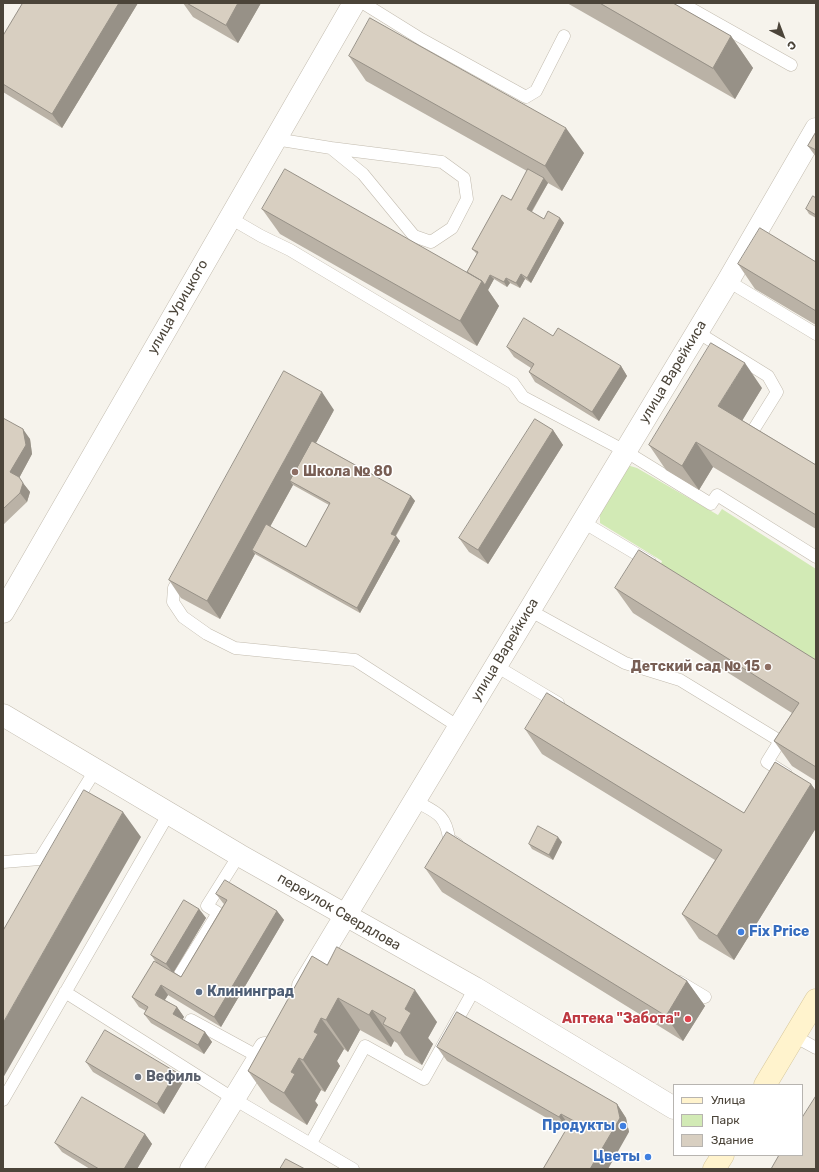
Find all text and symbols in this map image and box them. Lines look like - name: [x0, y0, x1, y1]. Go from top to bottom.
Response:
- north arrow: [763, 16, 803, 56]
- text: С: [784, 38, 799, 53]
- street label: улица Урицкого: [144, 257, 212, 357]
- street label: улица Варейкиса: [636, 318, 710, 426]
- place label: Школа № 80: [303, 464, 393, 480]
- marker: Школа № 80: [290, 467, 300, 477]
- street label: улица Варейкиса: [468, 596, 542, 704]
- place label: Детский сад № 15: [631, 659, 760, 675]
- marker: Детский сад № 15: [763, 662, 773, 672]
- street label: переулок Свердлова: [274, 870, 404, 954]
- place label: Fix Price: [749, 924, 809, 940]
- marker: Fix Price: [736, 927, 746, 937]
- place label: Клининград: [207, 984, 294, 1000]
- marker: Клининград: [194, 987, 204, 997]
- place label: Аптека "Забота": [562, 1011, 680, 1027]
- marker: Аптека "Забота": [683, 1014, 693, 1024]
- place label: Вефиль: [146, 1069, 201, 1085]
- marker: Вефиль: [133, 1072, 143, 1082]
- legend: [673, 1084, 803, 1156]
- text: Улица: [711, 1093, 745, 1107]
- text: Парк: [711, 1113, 740, 1127]
- place label: Продукты: [542, 1118, 615, 1134]
- marker: Продукты: [618, 1121, 628, 1131]
- text: Здание: [711, 1133, 754, 1147]
- place label: Цветы: [593, 1149, 640, 1165]
- marker: Цветы: [643, 1152, 653, 1162]

